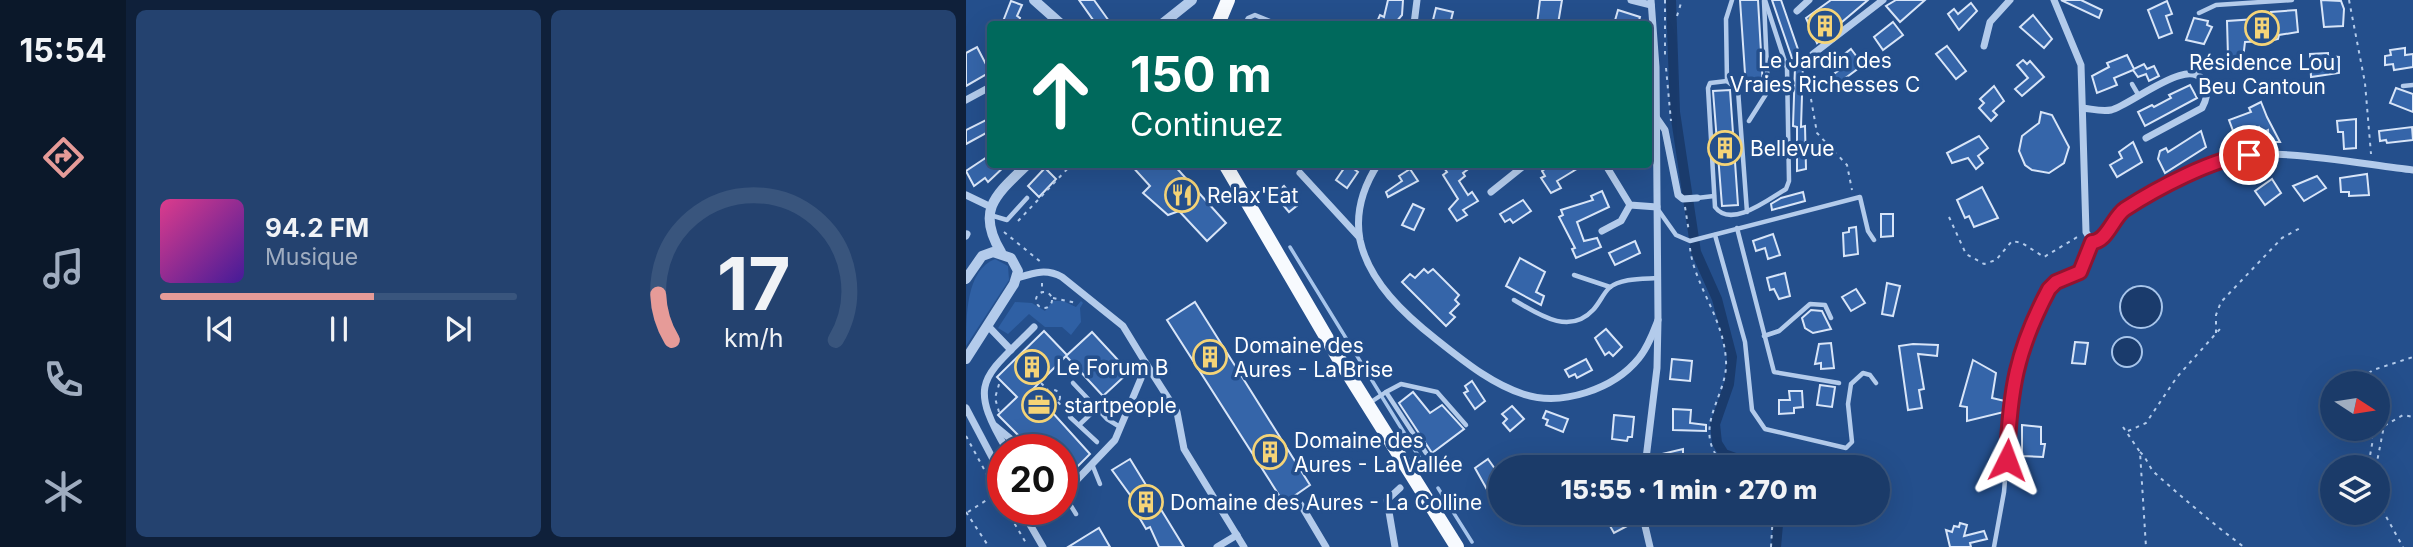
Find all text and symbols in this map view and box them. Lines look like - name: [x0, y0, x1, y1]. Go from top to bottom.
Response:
- building icon: Le Jardin des Vraies Richesses C: [1806, 7, 1844, 45]
- building icon: Résidence Lou Beu Cantoun: [2243, 9, 2281, 47]
- text: 15:54: [19, 31, 107, 70]
- text: 150 m: [1130, 45, 1272, 104]
- place label: Le Jardin des Vraies Richesses C: [1730, 48, 1920, 97]
- icon: ahead: [1015, 49, 1106, 140]
- place label: Résidence Lou Beu Cantoun: [2189, 50, 2335, 99]
- text: Continuez: [1130, 105, 1283, 144]
- pin: [2219, 125, 2279, 185]
- building icon: Bellevue: [1706, 129, 1744, 167]
- icon: directions: [39, 133, 88, 182]
- place label: Bellevue: [1750, 136, 1834, 161]
- icon: arrive: [2230, 136, 2268, 174]
- restaurant icon: Relax'Eat: [1163, 176, 1201, 214]
- place label: Relax'Eat: [1207, 183, 1299, 208]
- text: 94.2 FM: [265, 212, 369, 243]
- text: 17: [717, 239, 790, 328]
- text: Musique: [265, 243, 358, 271]
- icon: music: [39, 244, 88, 293]
- icon: previous: [201, 310, 239, 348]
- icon: pause: [320, 310, 358, 348]
- icon: next: [439, 310, 477, 348]
- text: km/h: [724, 322, 783, 352]
- place label: Domaine des Aures - La Brise: [1234, 333, 1393, 382]
- building icon: Domaine des Aures - La Brise: [1191, 338, 1229, 376]
- building icon: Le Forum B: [1013, 348, 1051, 386]
- icon: phone: [39, 355, 88, 404]
- place label: Le Forum B: [1056, 355, 1169, 380]
- north arrow: [2320, 371, 2390, 441]
- map controls: [2320, 371, 2390, 525]
- office icon: startpeople: [1020, 386, 1058, 424]
- place label: startpeople: [1064, 393, 1177, 418]
- position arrow: [1970, 423, 2044, 497]
- place label: Domaine des Aures - La Vallée: [1294, 428, 1463, 477]
- building icon: Domaine des Aures - La Vallée: [1251, 433, 1289, 471]
- speed limit sign: 20: [987, 434, 1078, 525]
- button: layers: [2320, 455, 2390, 525]
- icon: climate: [39, 467, 88, 516]
- text: 15:55 · 1 min · 270 m: [1561, 474, 1817, 505]
- building icon: Domaine des Aures - La Colline: [1127, 483, 1165, 521]
- place label: Domaine des Aures - La Colline: [1170, 490, 1482, 515]

